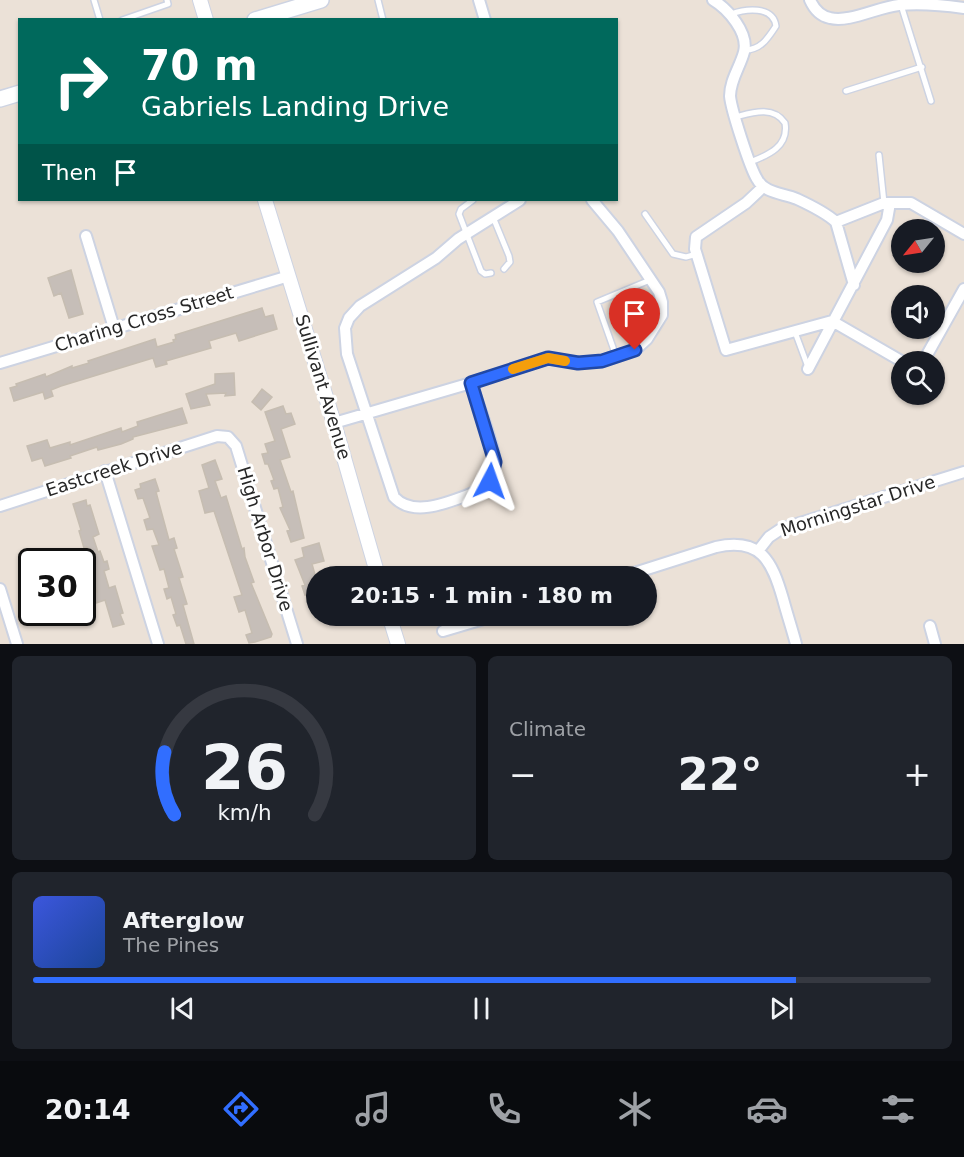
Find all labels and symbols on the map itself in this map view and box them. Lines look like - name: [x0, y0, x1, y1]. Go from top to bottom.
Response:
- north arrow: [891, 219, 945, 273]
- street label: Charing Cross Street: [52, 281, 236, 356]
- pin: [609, 288, 660, 350]
- street label: Sullivant Avenue: [291, 312, 356, 462]
- street label: Eastcreek Drive: [43, 437, 185, 500]
- position arrow: [458, 449, 522, 513]
- street label: High Arbor Drive: [233, 464, 297, 614]
- street label: Morningstar Drive: [778, 471, 938, 540]
- speed limit sign: 30: [18, 548, 96, 626]

